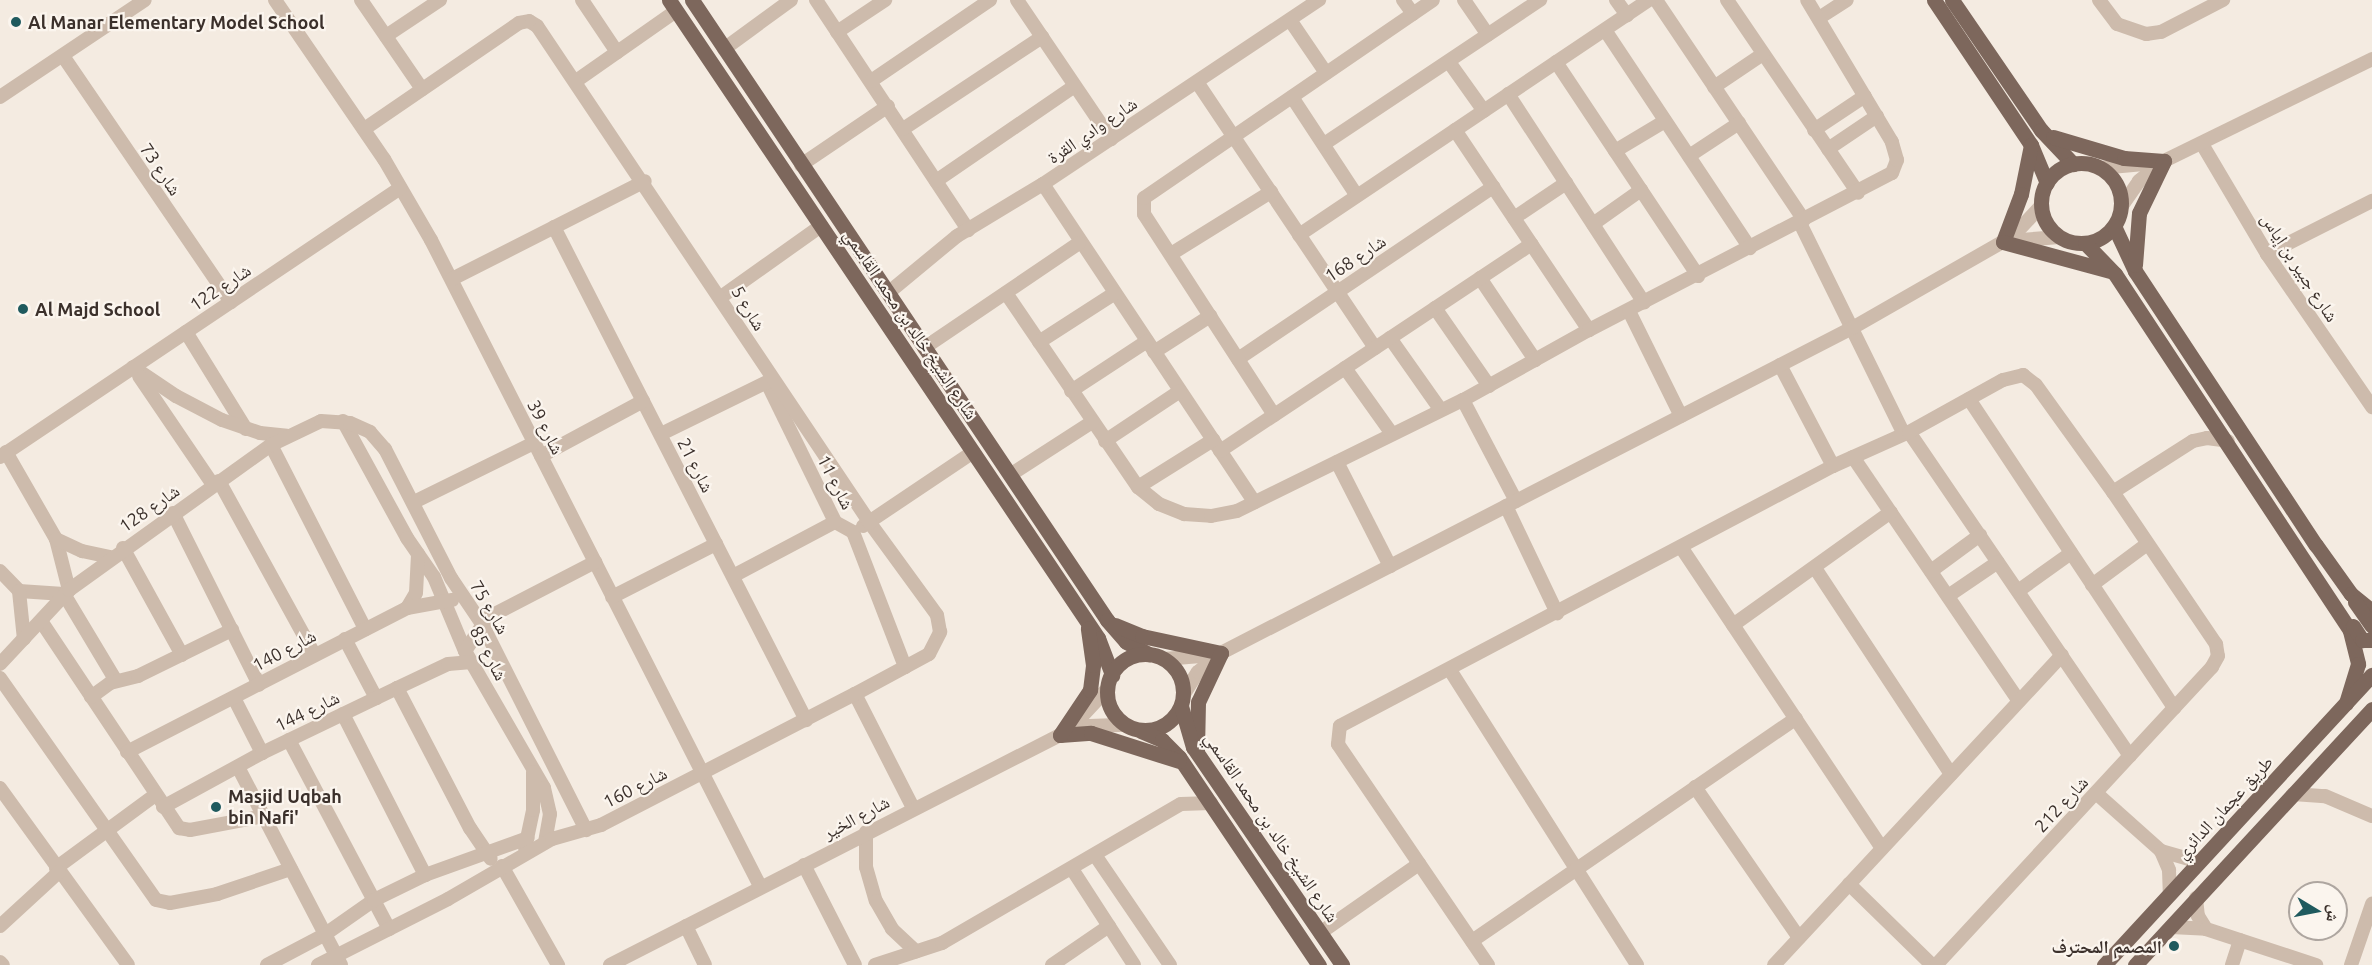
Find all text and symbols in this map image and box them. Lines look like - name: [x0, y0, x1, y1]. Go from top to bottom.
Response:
- place label: Al Manar Elementary Model School: [28, 11, 325, 33]
- marker: Al Manar Elementary Model School: [9, 15, 23, 29]
- street label: شارع وادي القرة: [1043, 92, 1141, 168]
- street label: شارع 73: [136, 139, 186, 199]
- street label: شارع جبير بن إياس: [2257, 208, 2343, 326]
- street label: شارع الشيخ خالد بن محمد القاسمي: [839, 225, 983, 423]
- street label: شارع 168: [1320, 230, 1390, 286]
- street label: شارع 122: [185, 259, 255, 315]
- street label: شارع 5: [727, 282, 771, 334]
- place label: Al Majd School: [35, 298, 160, 320]
- marker: Al Majd School: [16, 302, 30, 316]
- street label: شارع 39: [523, 396, 569, 458]
- street label: شارع 21: [673, 434, 719, 496]
- street label: شارع 11: [813, 451, 859, 513]
- street label: شارع 128: [115, 479, 183, 537]
- street label: شارع 75: [466, 576, 514, 638]
- street label: شارع 85: [466, 622, 512, 684]
- street label: شارع 140: [249, 624, 319, 676]
- street label: شارع 144: [271, 686, 343, 736]
- street label: شارع الشيخ خالد بن محمد القاسمي: [1200, 728, 1344, 926]
- street label: طريق عجمان الدائري: [2171, 751, 2277, 863]
- street label: شارع 160: [599, 762, 671, 812]
- street label: 212 شارع: [2030, 771, 2092, 837]
- place label: Masjid Uqbah bin Nafi': [228, 786, 342, 828]
- street label: شارع الخير: [819, 791, 893, 843]
- marker: Masjid Uqbah bin Nafi': [209, 800, 223, 814]
- north arrow: [2288, 881, 2348, 941]
- text: ش: [2323, 904, 2344, 924]
- place label: المصمم المحترف: [2051, 935, 2162, 957]
- marker: المصمم المحترف: [2167, 939, 2181, 953]

